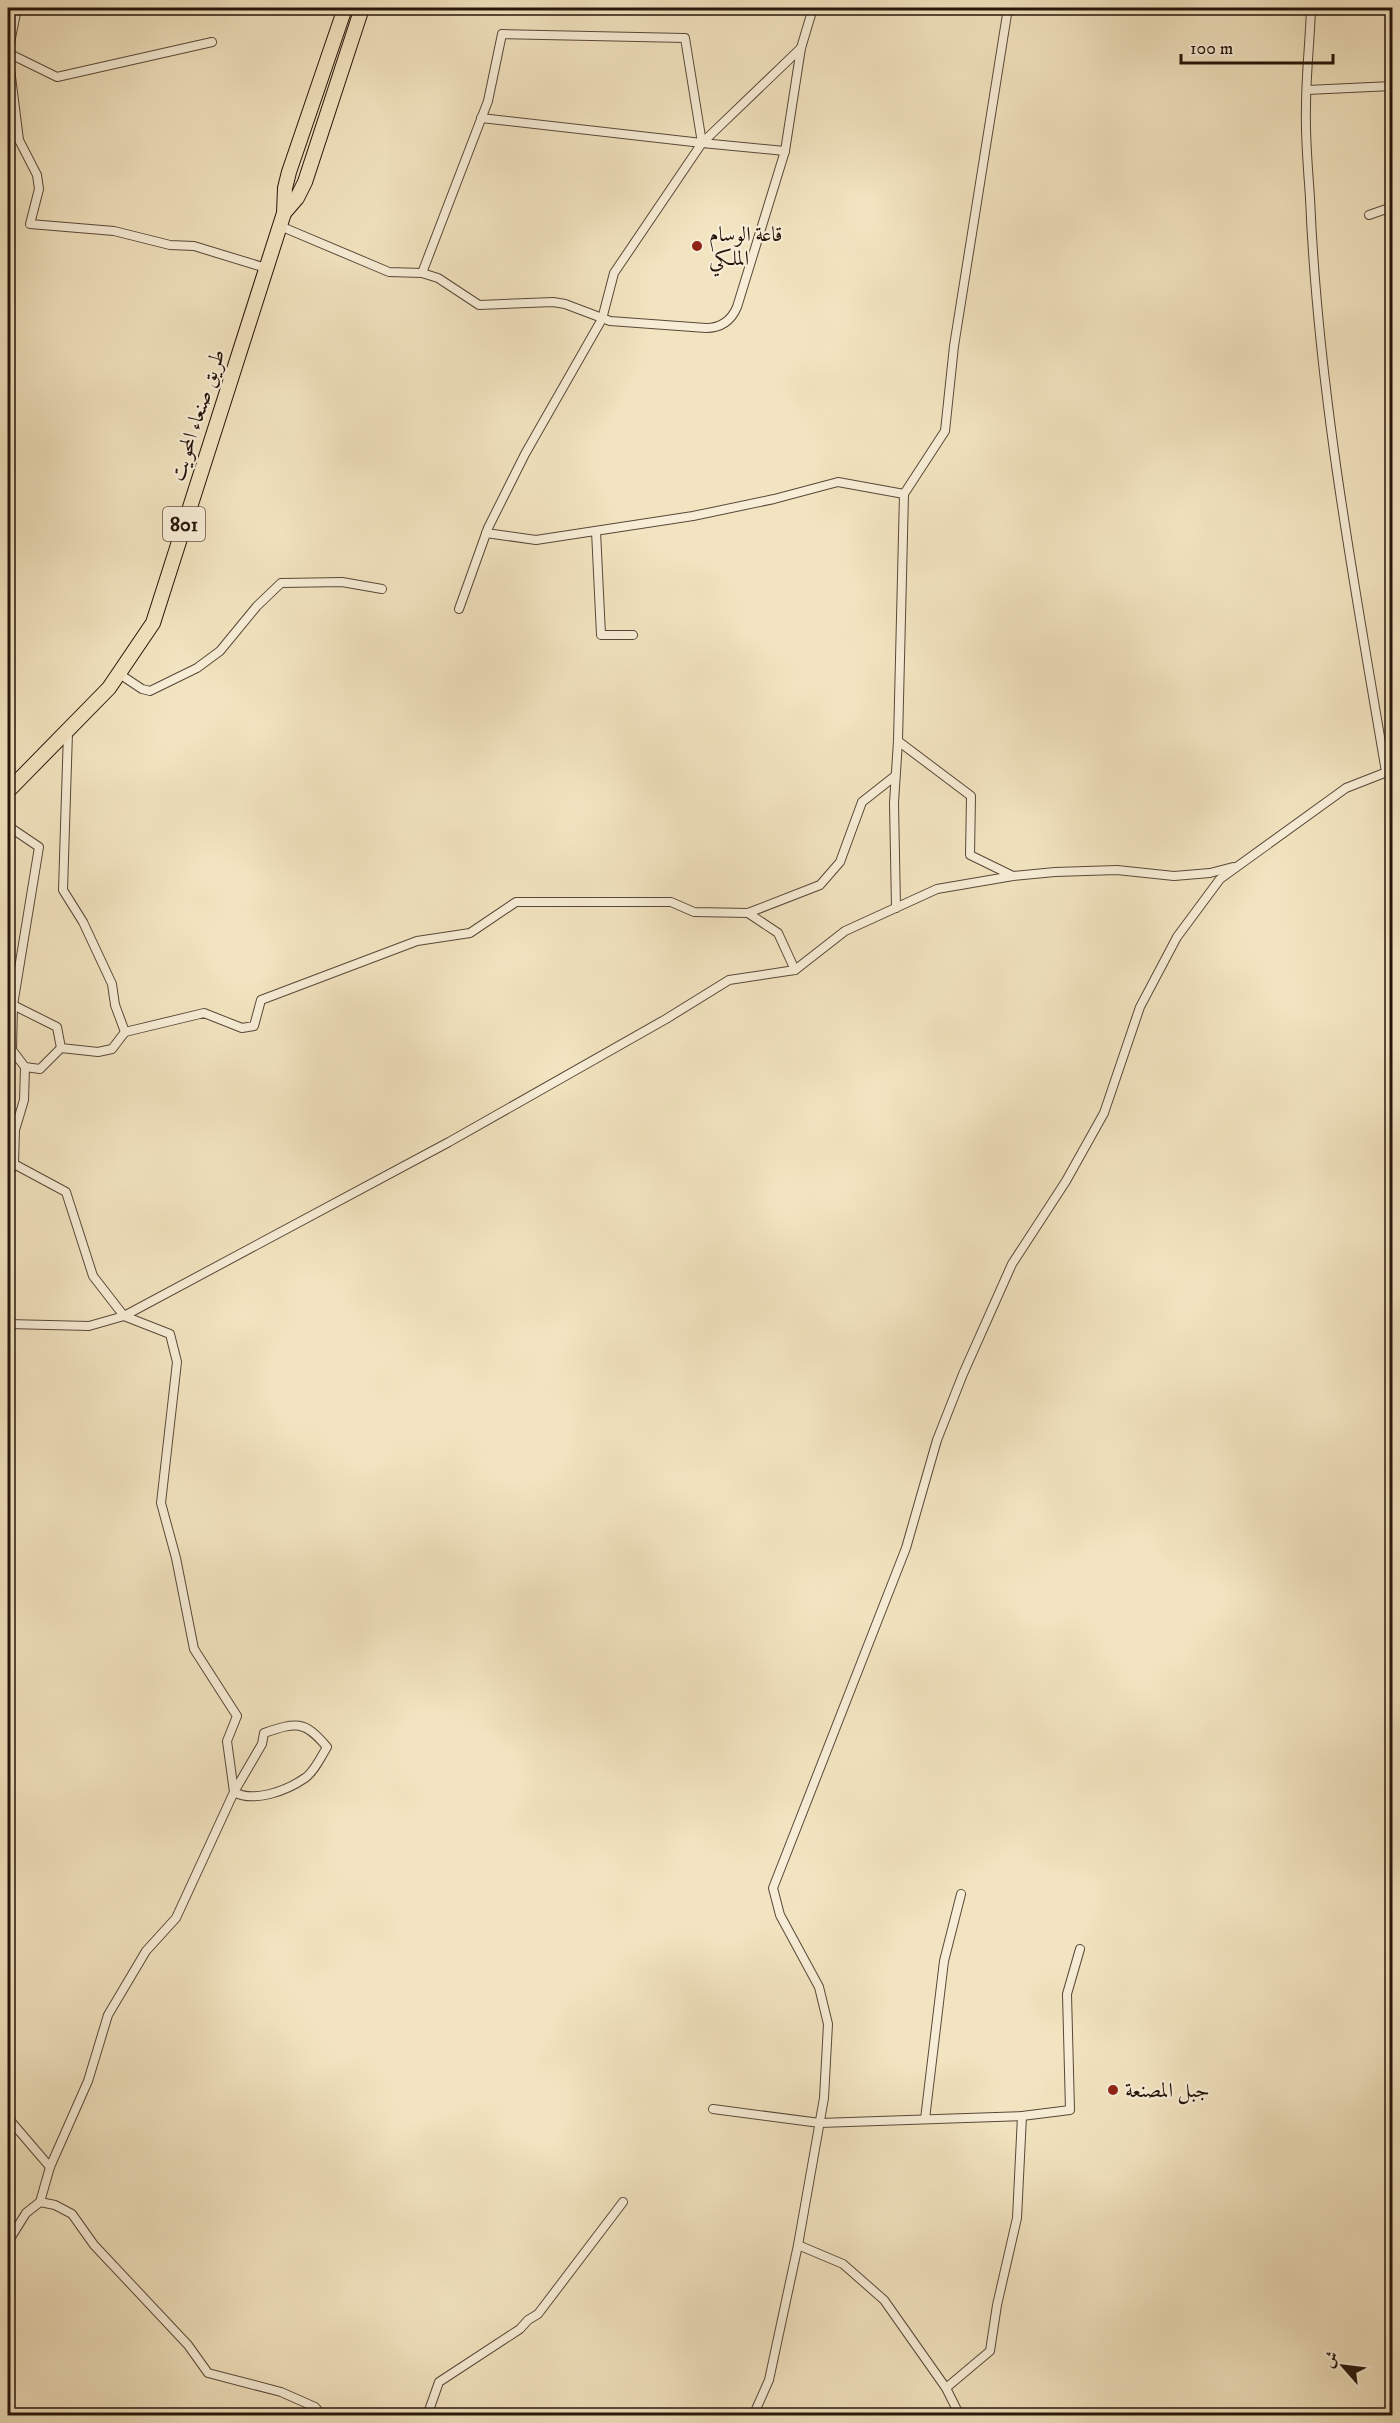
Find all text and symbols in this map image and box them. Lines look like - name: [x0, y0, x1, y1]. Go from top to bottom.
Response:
- scale bar: [1181, 27, 1332, 65]
- text: 100 m: [1190, 38, 1233, 60]
- place label: قاعة الوسام الملكي: [709, 222, 782, 277]
- marker: قاعة الوسام الملكي: [690, 239, 704, 253]
- street label: طريق صنعاء المحويت: [164, 346, 231, 484]
- road number: 801: [163, 507, 205, 541]
- place label: جبل المصنعة: [1125, 2078, 1210, 2105]
- marker: جبل المصنعة: [1106, 2083, 1120, 2097]
- north arrow: [1313, 2336, 1373, 2396]
- text: ش: [1318, 2348, 1343, 2371]

